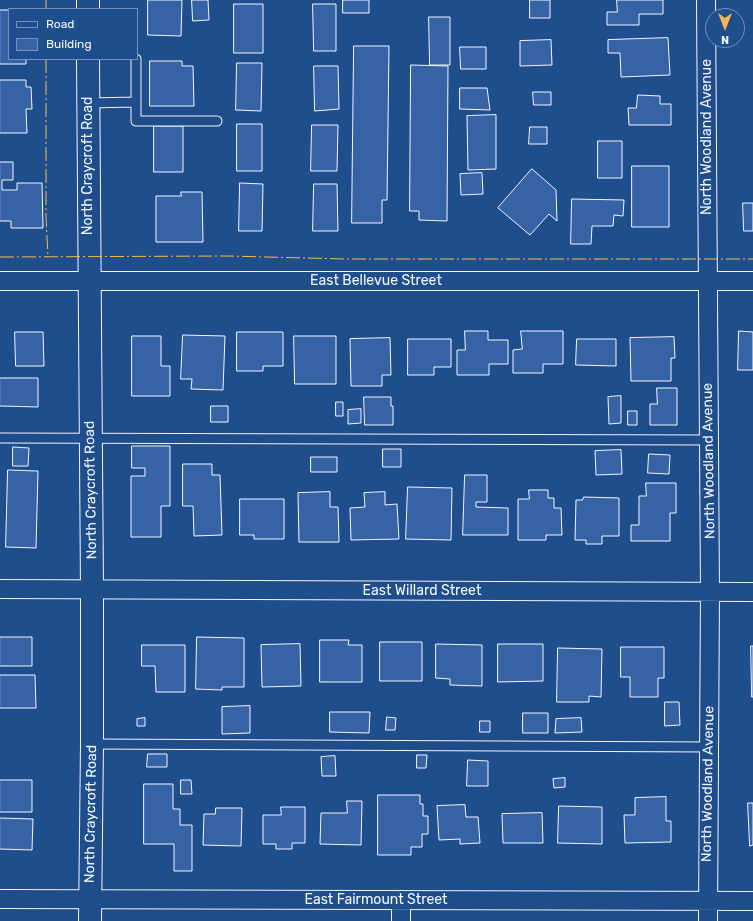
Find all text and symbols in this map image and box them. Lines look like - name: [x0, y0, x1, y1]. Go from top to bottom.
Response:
- legend: [8, 8, 138, 60]
- north arrow: [705, 8, 745, 48]
- text: Road: [46, 17, 74, 31]
- text: N: [721, 33, 729, 46]
- text: Building: [46, 37, 92, 51]
- street label: North Woodland Avenue: [699, 59, 715, 215]
- street label: North Craycroft Road: [80, 97, 96, 235]
- street label: East Bellevue Street: [310, 273, 442, 289]
- street label: North Woodland Avenue: [699, 383, 719, 539]
- street label: North Craycroft Road: [81, 421, 101, 559]
- street label: East Willard Street: [363, 583, 481, 599]
- street label: North Woodland Avenue: [698, 706, 718, 862]
- street label: North Craycroft Road: [81, 745, 101, 883]
- street label: East Fairmount Street: [304, 892, 448, 908]

